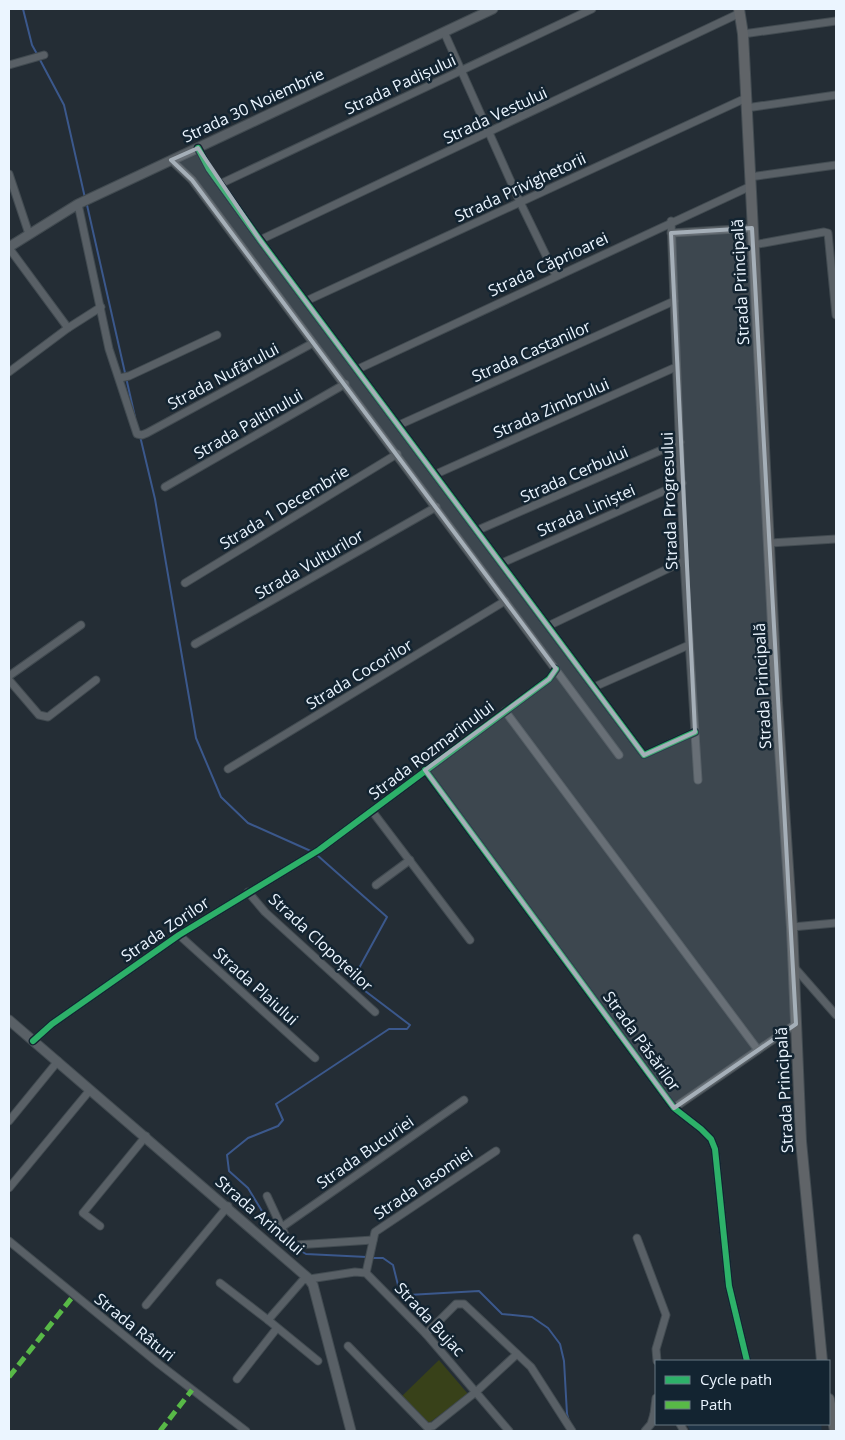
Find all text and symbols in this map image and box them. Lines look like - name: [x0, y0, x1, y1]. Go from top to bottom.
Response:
- street label: Strada Padișului: [341, 49, 459, 119]
- street label: Strada 30 Noiembrie: [179, 62, 327, 148]
- street label: Strada Vestului: [439, 81, 551, 149]
- street label: Strada Privighetorii: [451, 147, 589, 227]
- street label: Strada Principală: [726, 218, 754, 346]
- street label: Strada Căprioarei: [484, 227, 612, 301]
- street label: Strada Castanilor: [468, 315, 594, 387]
- street label: Strada Nufărului: [163, 337, 283, 415]
- street label: Strada Zimbrului: [490, 373, 612, 443]
- street label: Strada Paltinului: [189, 384, 307, 464]
- street label: Strada Progresului: [656, 432, 682, 570]
- street label: Strada Cerbului: [517, 440, 631, 508]
- street label: Strada 1 Decembrie: [215, 460, 353, 554]
- street label: Strada Liniștei: [533, 479, 639, 541]
- street label: Strada Vulturilor: [250, 524, 368, 604]
- street label: Strada Principală: [748, 622, 776, 750]
- street label: Strada Cocorilor: [302, 633, 417, 714]
- street label: Strada Rozmarinului: [364, 696, 498, 804]
- street label: Strada Clopoțeilor: [264, 888, 378, 996]
- street label: Strada Zorilor: [116, 891, 214, 967]
- street label: Strada Plaiului: [209, 942, 303, 1030]
- street label: Strada Păsărilor: [598, 987, 686, 1096]
- street label: Strada Principală: [770, 1026, 798, 1154]
- street label: Strada Bucuriei: [312, 1110, 418, 1194]
- street label: Strada Iasomiei: [369, 1142, 477, 1224]
- street label: Strada Arinului: [211, 1170, 309, 1260]
- street label: Strada Bujac: [390, 1277, 470, 1361]
- street label: Strada Râturi: [90, 1288, 180, 1366]
- legend: [655, 1360, 830, 1425]
- text: Cycle path: [700, 1369, 772, 1389]
- text: Path: [700, 1394, 732, 1414]

